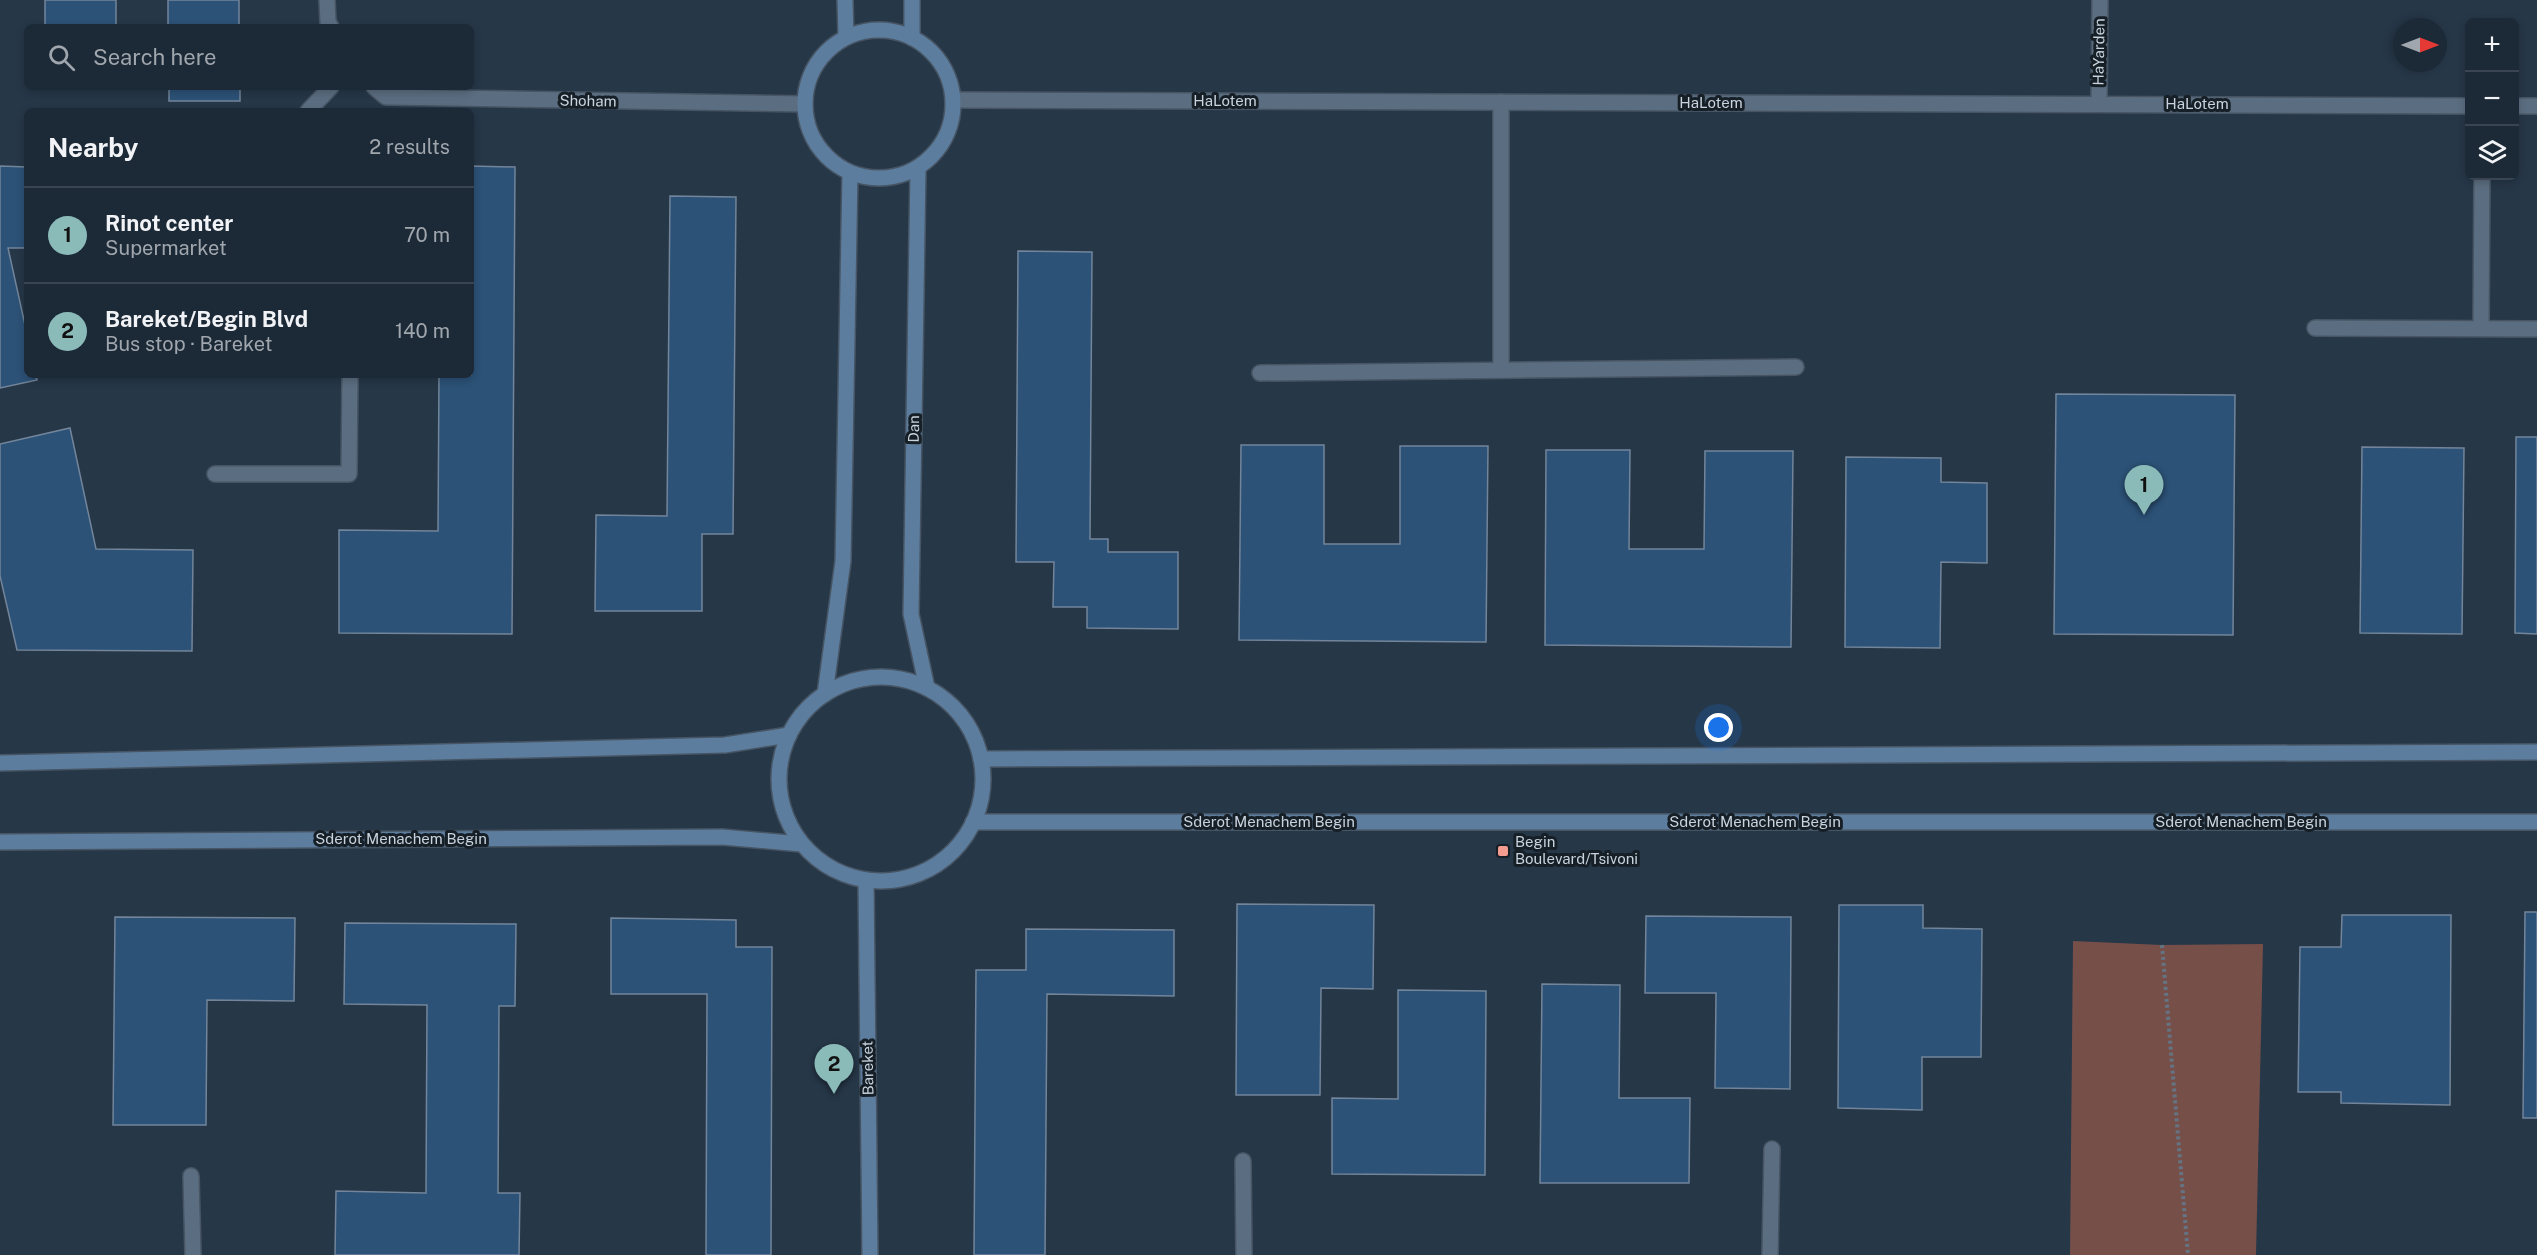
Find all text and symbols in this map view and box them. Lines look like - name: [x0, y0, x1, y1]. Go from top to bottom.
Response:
- street label: HaYarden: [2089, 18, 2108, 86]
- north arrow: [2393, 18, 2447, 72]
- map controls: [2465, 18, 2519, 180]
- button: +: [2465, 18, 2519, 72]
- search box: [24, 24, 474, 90]
- icon: search: [45, 41, 78, 74]
- text: Search here: [93, 44, 217, 70]
- button: −: [2465, 72, 2519, 126]
- street label: Shoham: [559, 92, 617, 109]
- street label: HaLotem: [1193, 92, 1257, 109]
- street label: HaLotem: [1679, 94, 1743, 111]
- street label: HaLotem: [2165, 95, 2229, 112]
- button: layers: [2465, 126, 2519, 180]
- text: Nearby: [48, 132, 138, 163]
- text: 2 results: [369, 135, 450, 159]
- text: Rinot center: [105, 210, 233, 236]
- text: 1: [63, 223, 72, 247]
- text: 70 m: [404, 223, 450, 247]
- text: Supermarket: [105, 236, 227, 260]
- text: Bareket/Begin Blvd: [105, 306, 308, 332]
- text: 2: [61, 319, 74, 343]
- text: 140 m: [395, 319, 450, 343]
- text: Bus stop · Bareket: [105, 332, 272, 356]
- street label: Dan: [905, 415, 922, 443]
- pin: 1: [2124, 466, 2164, 515]
- your location: [1704, 713, 1733, 742]
- street label: Sderot Menachem Begin: [1183, 813, 1355, 830]
- street label: Sderot Menachem Begin: [1669, 813, 1841, 830]
- street label: Sderot Menachem Begin: [2155, 813, 2327, 830]
- street label: Sderot Menachem Begin: [315, 830, 487, 847]
- place label: Begin Boulevard/Tsivoni: [1515, 833, 1638, 867]
- marker: Begin Boulevard/Tsivoni: [1496, 844, 1510, 858]
- street label: Bareket: [859, 1040, 876, 1095]
- pin: 2: [814, 1044, 854, 1094]

